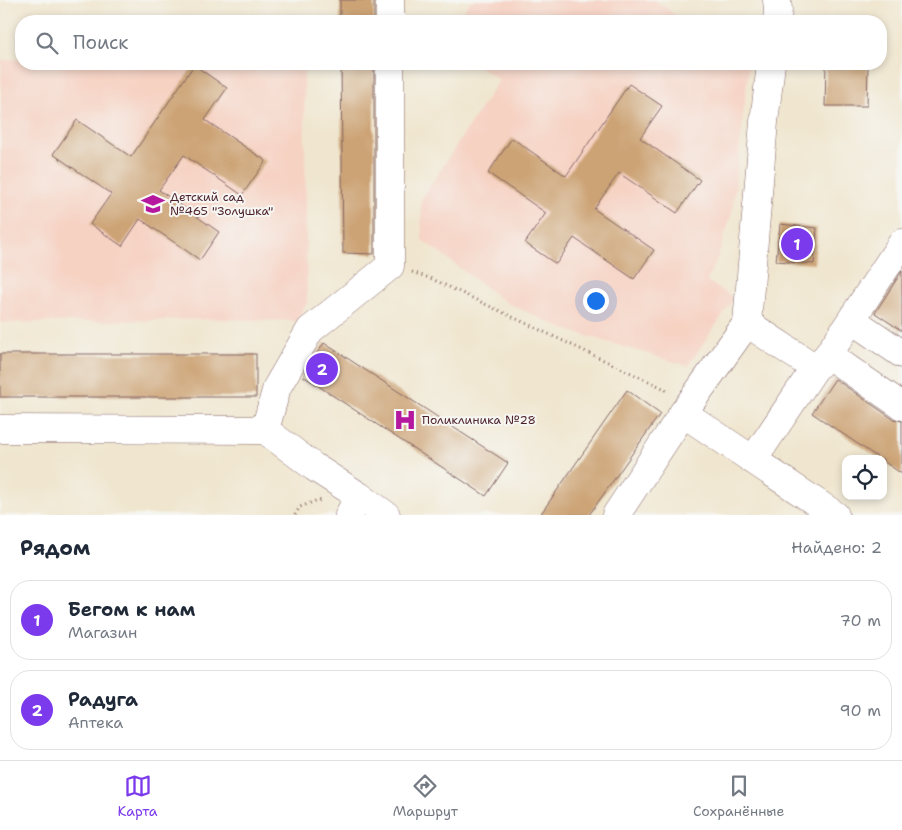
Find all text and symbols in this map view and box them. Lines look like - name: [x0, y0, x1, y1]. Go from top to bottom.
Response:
- search box: [15, 15, 887, 70]
- icon: search: [33, 29, 61, 57]
- text: Поиск: [73, 30, 128, 55]
- place label: Детский сад №465 "Золушка": [170, 189, 273, 219]
- school or university icon: Детский сад №465 "Золушка": [140, 191, 166, 217]
- pin: 1: [781, 225, 813, 263]
- your location: [583, 288, 609, 314]
- pin: 2: [306, 350, 338, 388]
- hospital icon: Поликлиника №28: [392, 407, 418, 433]
- place label: Поликлиника №28: [422, 412, 536, 428]
- map controls: [842, 455, 887, 500]
- button: locate: [842, 455, 887, 500]
- text: Рядом: [20, 534, 90, 562]
- text: Найдено: 2: [791, 537, 882, 558]
- text: Бегом к нам: [68, 597, 195, 622]
- text: 1: [33, 610, 41, 631]
- text: 70 m: [840, 610, 881, 631]
- text: Магазин: [68, 622, 137, 643]
- text: Радуга: [68, 687, 138, 712]
- text: 2: [31, 700, 43, 721]
- text: 90 m: [840, 700, 881, 721]
- text: Аптека: [68, 712, 123, 733]
- tab: Карта: [118, 772, 158, 820]
- tab: Маршрут: [393, 772, 458, 820]
- tab: Сохранённые: [693, 772, 784, 820]

